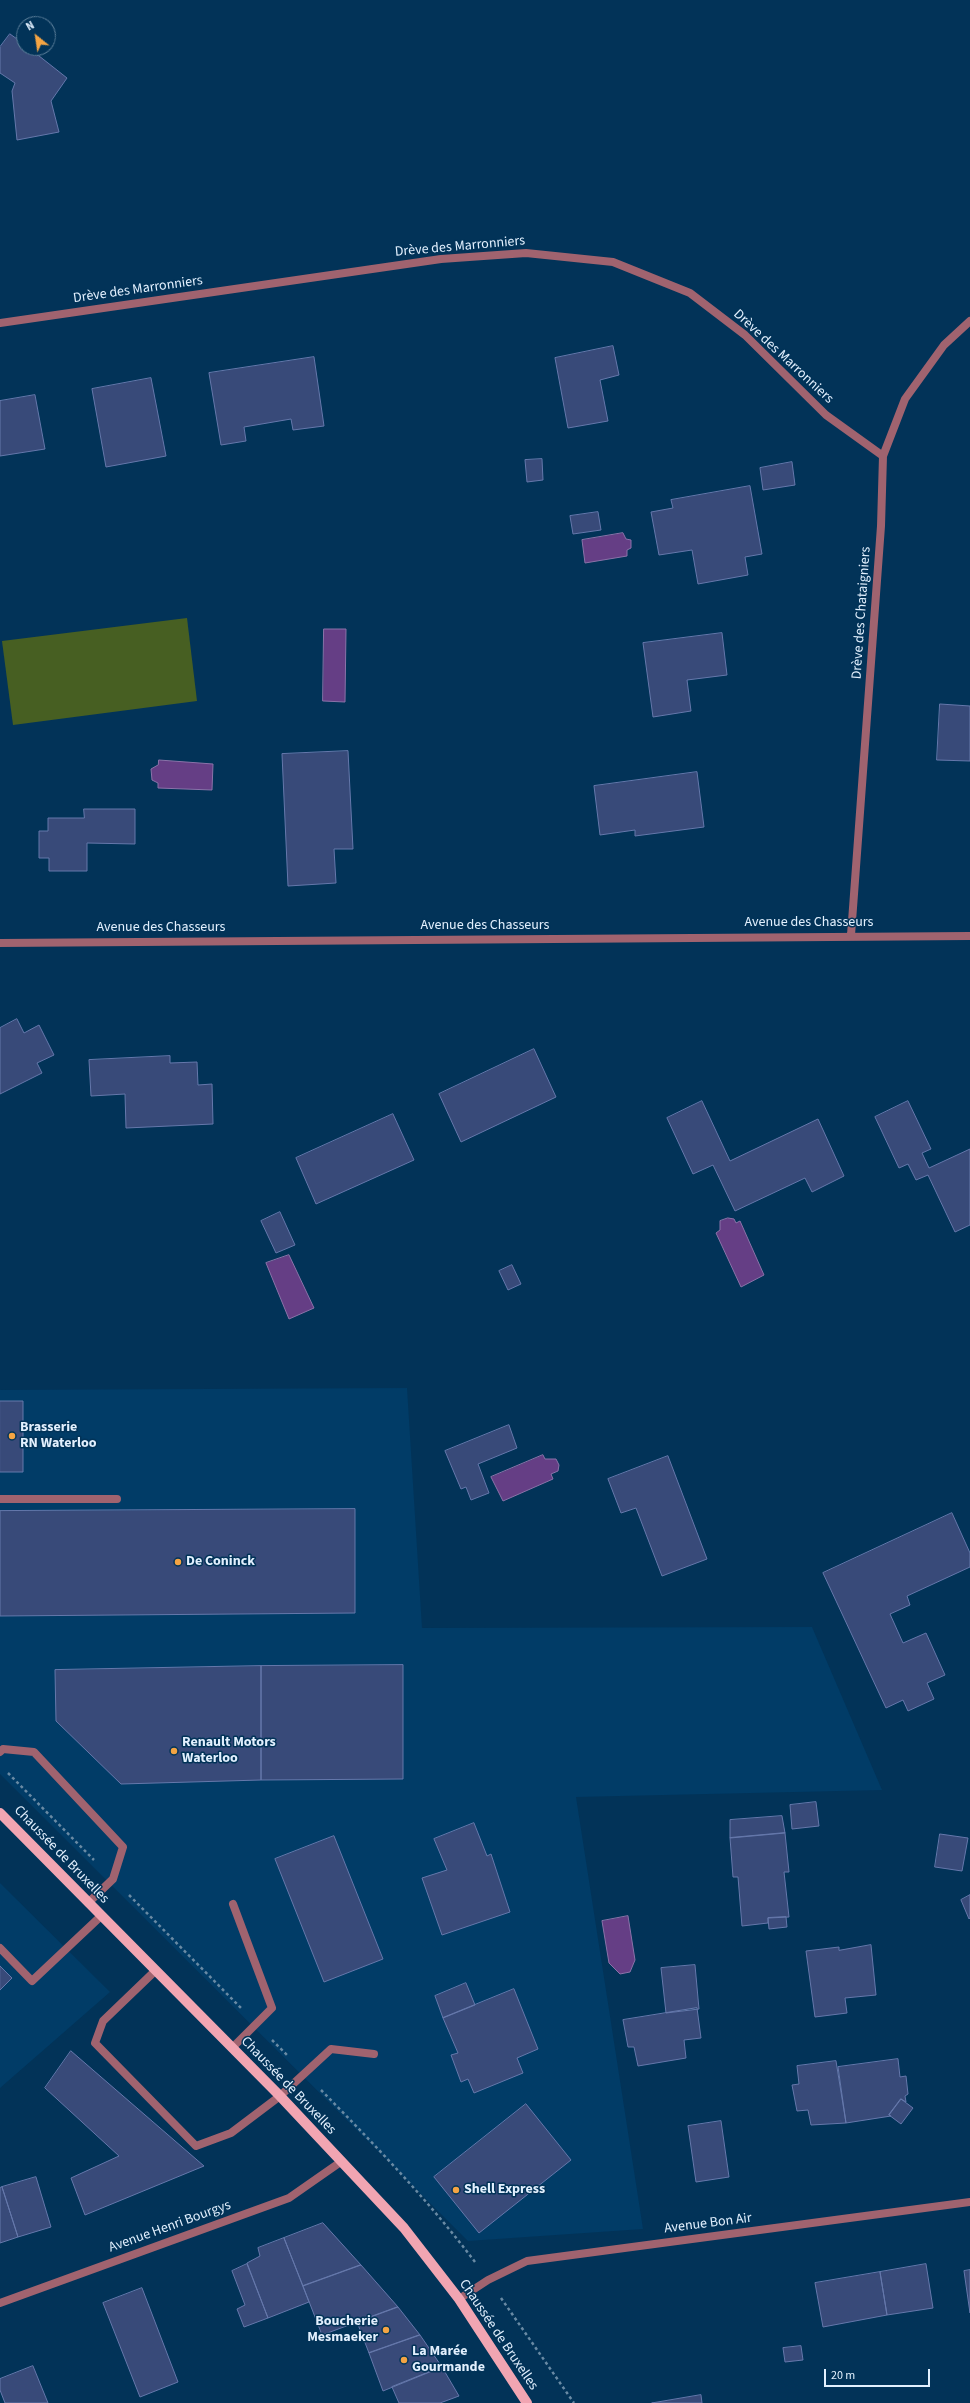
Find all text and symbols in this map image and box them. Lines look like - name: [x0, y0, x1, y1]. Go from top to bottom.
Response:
- north arrow: [16, 16, 56, 56]
- text: N: [23, 18, 37, 34]
- street label: Drève des Marronniers: [394, 233, 526, 261]
- street label: Drève des Marronniers: [72, 273, 204, 307]
- street label: Drève des Marronniers: [729, 306, 837, 408]
- street label: Drève des Chataigniers: [849, 546, 875, 680]
- street label: Avenue des Chasseurs: [745, 915, 873, 931]
- street label: Avenue des Chasseurs: [421, 918, 549, 934]
- street label: Avenue des Chasseurs: [97, 920, 225, 936]
- place label: Brasserie RN Waterloo: [20, 1420, 97, 1452]
- marker: Brasserie RN Waterloo: [7, 1431, 17, 1441]
- place label: De Coninck: [186, 1554, 255, 1570]
- marker: De Coninck: [173, 1557, 183, 1567]
- place label: Renault Motors Waterloo: [182, 1735, 276, 1768]
- marker: Renault Motors Waterloo: [169, 1746, 179, 1756]
- street label: Chaussée de Bruxelles: [10, 1802, 112, 1908]
- street label: Chaussée de Bruxelles: [237, 2033, 339, 2139]
- place label: Shell Express: [464, 2182, 545, 2198]
- marker: Shell Express: [451, 2185, 461, 2195]
- street label: Avenue Henri Bourgys: [107, 2197, 233, 2257]
- street label: Avenue Bon Air: [663, 2210, 753, 2238]
- street label: Chaussée de Bruxelles: [455, 2276, 541, 2394]
- place label: Boucherie Mesmaeker: [307, 2314, 378, 2346]
- marker: Boucherie Mesmaeker: [381, 2325, 391, 2335]
- place label: La Marée Gourmande: [412, 2344, 485, 2376]
- marker: La Marée Gourmande: [399, 2355, 409, 2365]
- scale bar: [826, 2361, 932, 2387]
- text: 20 m: [831, 2367, 855, 2384]

